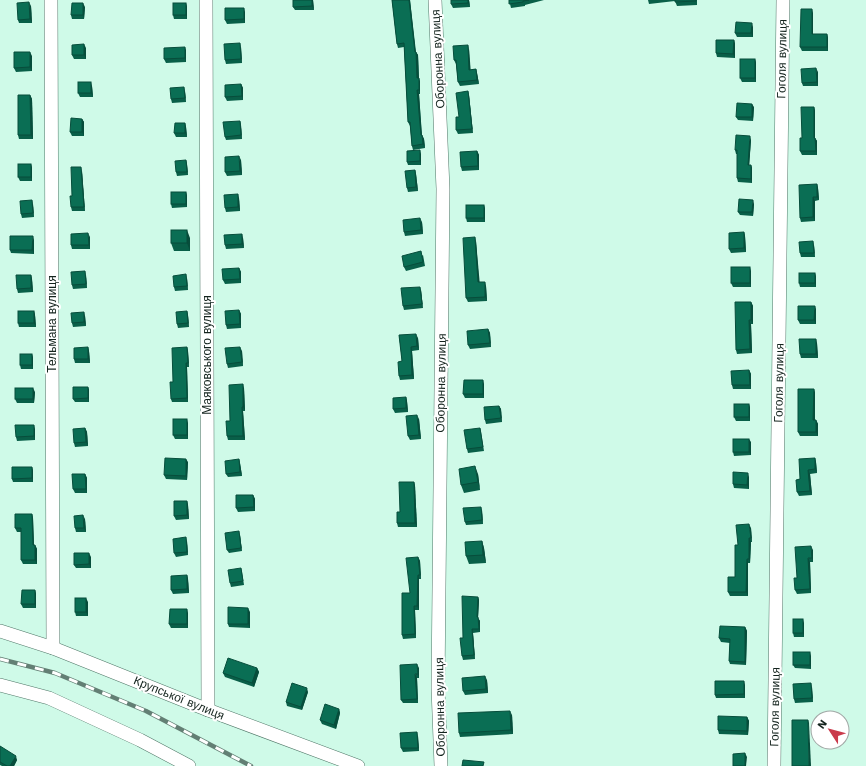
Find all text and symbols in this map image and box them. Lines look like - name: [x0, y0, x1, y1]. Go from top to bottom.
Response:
- street label: Оборонна вулиця: [428, 9, 448, 109]
- street label: Гоголя вулиця: [774, 19, 790, 99]
- street label: Тельмана вулиця: [45, 275, 59, 373]
- street label: Маяковського вулиця: [200, 295, 214, 415]
- street label: Оборонна вулиця: [433, 333, 449, 433]
- street label: Гоголя вулиця: [771, 343, 787, 423]
- street label: Оборонна вулиця: [432, 657, 448, 757]
- street label: Гоголя вулиця: [767, 667, 783, 747]
- street label: Крупської вулиця: [132, 673, 226, 723]
- north arrow: [810, 710, 850, 750]
- text: N: [815, 717, 830, 732]

